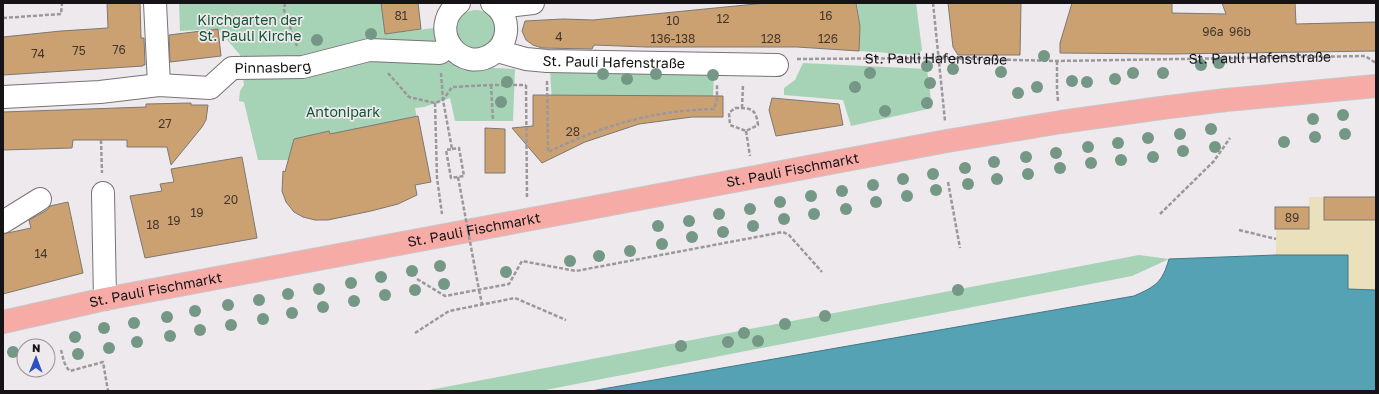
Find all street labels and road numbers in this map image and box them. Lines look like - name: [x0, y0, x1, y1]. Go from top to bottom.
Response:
- street label: St. Pauli Hafenstraße: [1189, 48, 1331, 67]
- street label: St. Pauli Hafenstraße: [865, 49, 1007, 68]
- street label: St. Pauli Hafenstraße: [542, 52, 685, 71]
- street label: Pinnasberg: [234, 56, 312, 76]
- street label: St. Pauli Fischmarkt: [724, 149, 860, 190]
- street label: St. Pauli Fischmarkt: [406, 208, 542, 250]
- street label: St. Pauli Fischmarkt: [87, 268, 223, 310]

